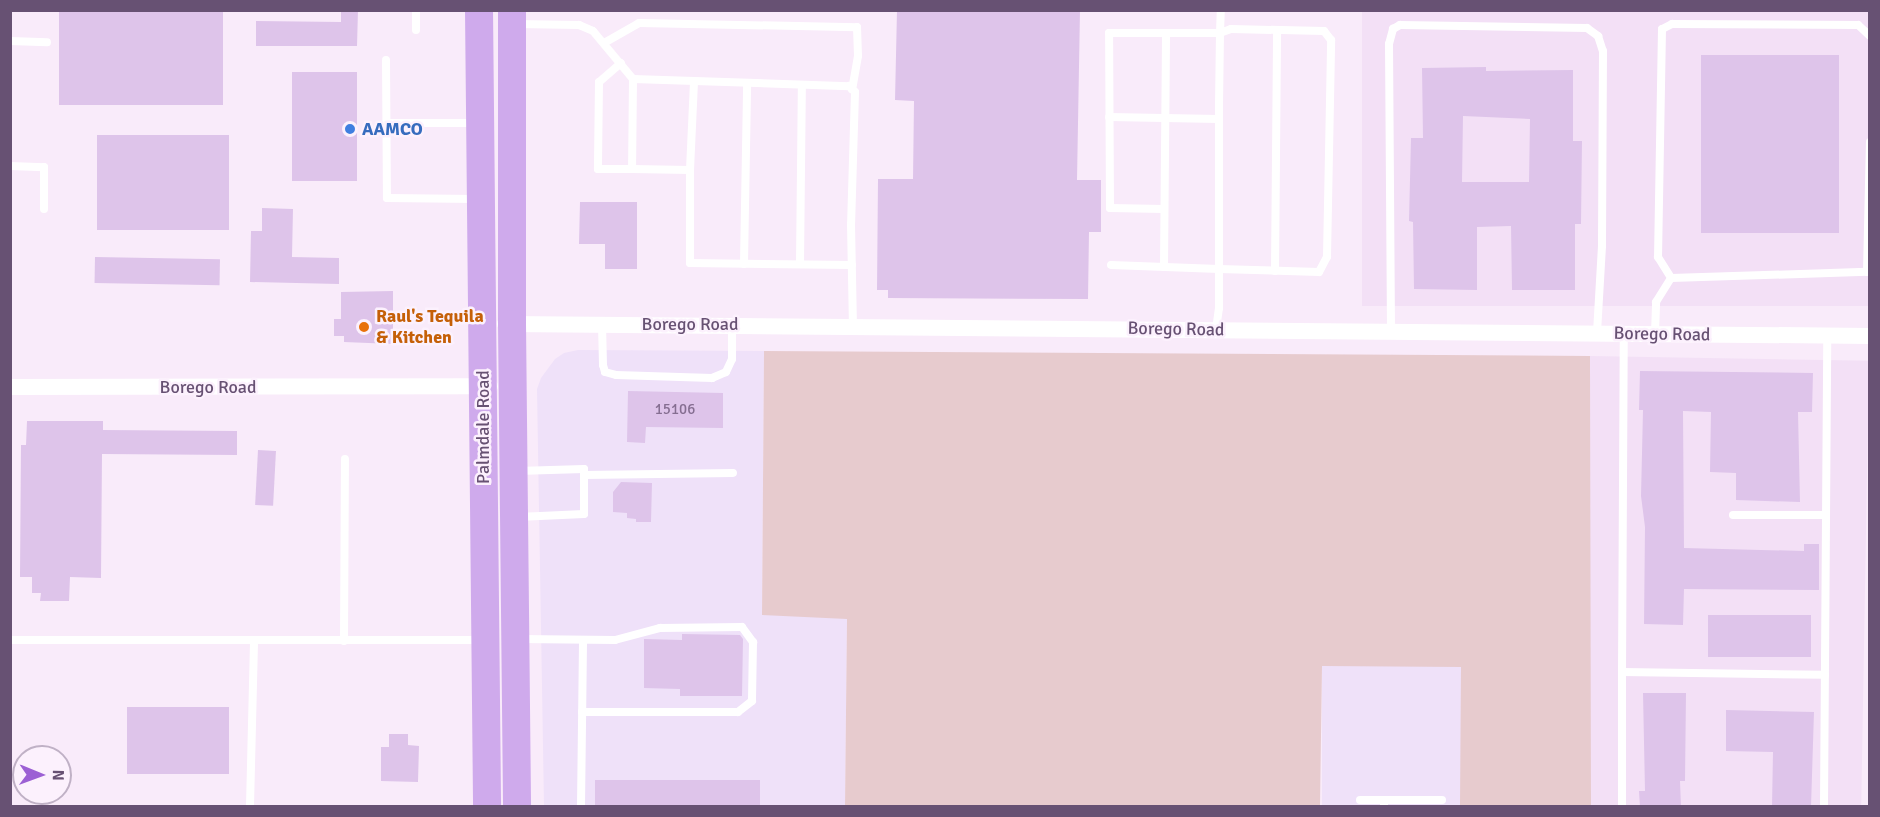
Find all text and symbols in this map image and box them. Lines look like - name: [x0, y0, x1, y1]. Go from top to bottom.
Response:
- place label: AAMCO: [362, 118, 423, 140]
- marker: AAMCO: [343, 122, 357, 136]
- place label: Raul's Tequila & Kitchen: [376, 306, 484, 348]
- street label: Borego Road: [642, 313, 738, 335]
- street label: Borego Road: [1127, 317, 1225, 341]
- marker: Raul's Tequila & Kitchen: [357, 320, 371, 334]
- street label: Borego Road: [1613, 322, 1711, 346]
- street label: Palmdale Road: [472, 370, 494, 484]
- street label: Borego Road: [160, 376, 256, 398]
- house number: 15106: [655, 401, 695, 419]
- north arrow: [12, 745, 72, 805]
- text: N: [48, 770, 68, 781]

